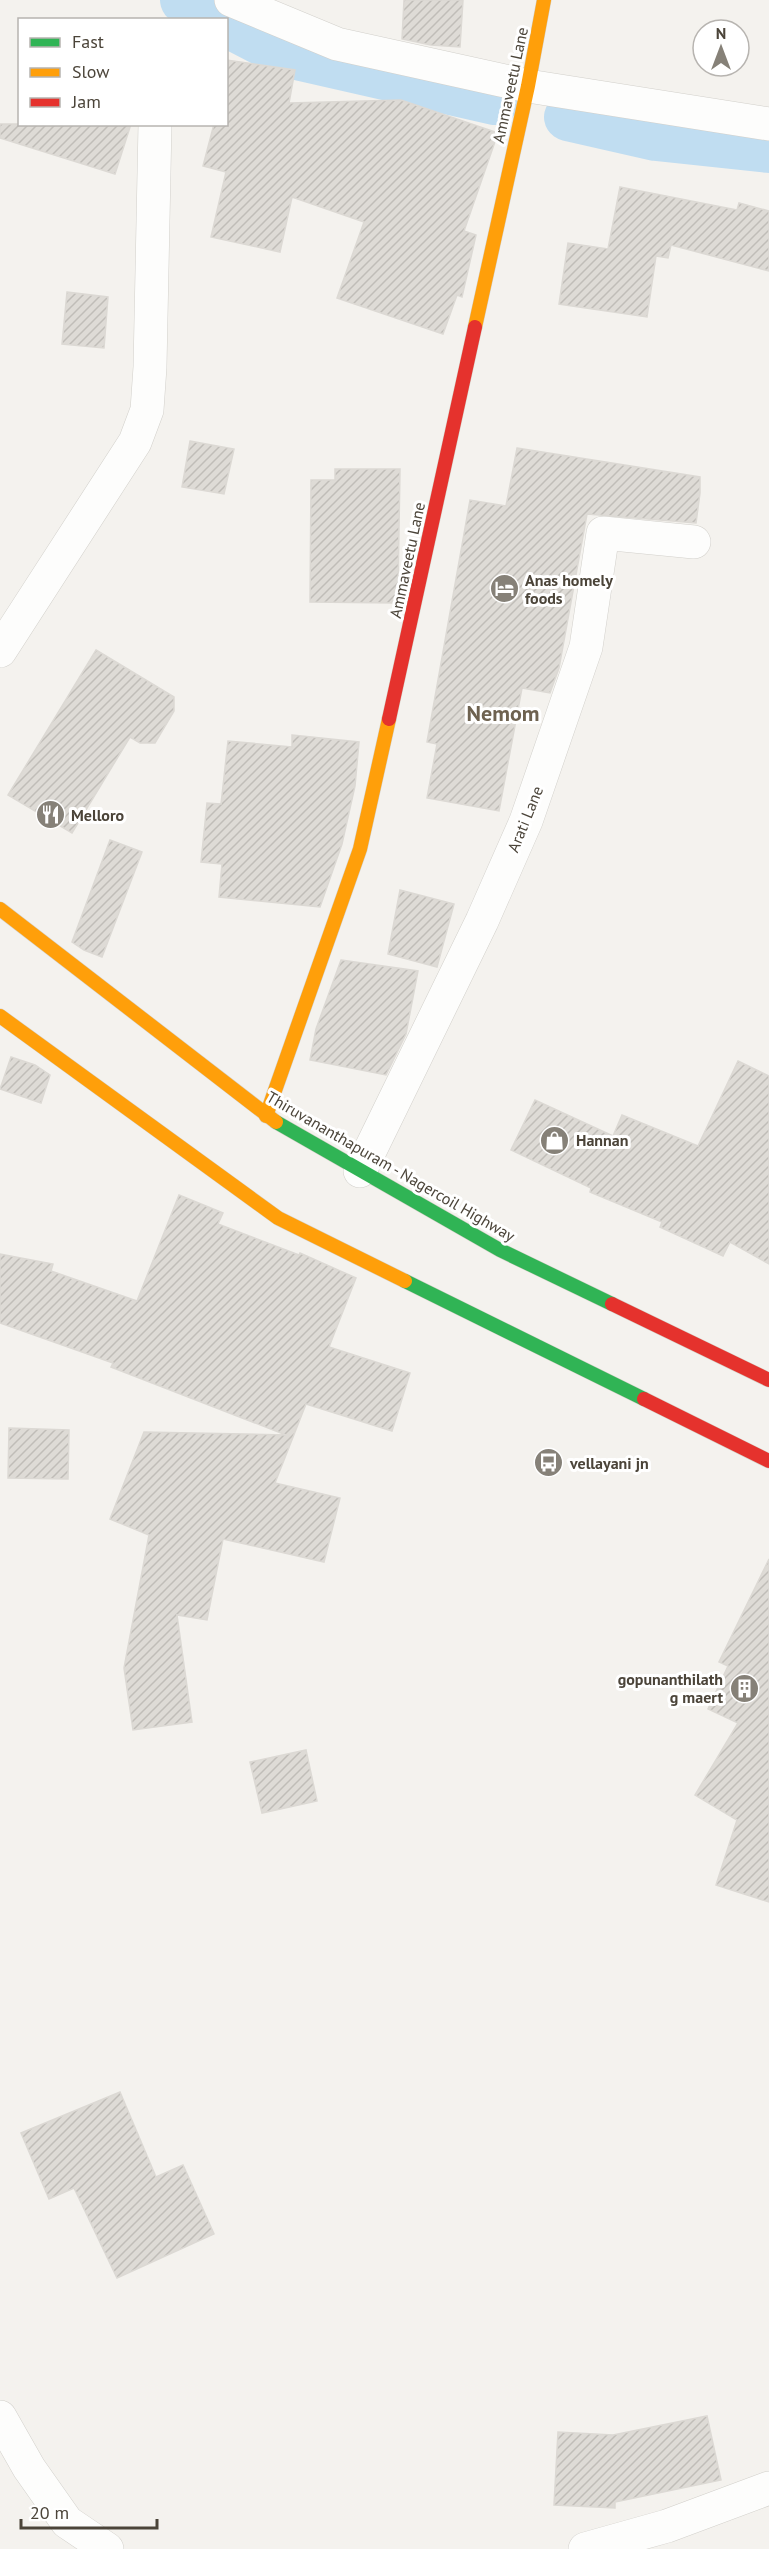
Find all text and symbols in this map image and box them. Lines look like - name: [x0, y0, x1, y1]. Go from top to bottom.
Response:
- legend: [18, 18, 228, 126]
- north arrow: [691, 18, 751, 78]
- text: N: [716, 23, 726, 43]
- street label: Ammaveetu Lane: [488, 25, 532, 145]
- text: Fast: [72, 30, 104, 53]
- text: Slow: [72, 60, 110, 83]
- text: Jam: [71, 90, 101, 113]
- street label: Ammaveetu Lane: [385, 500, 429, 620]
- place label: Anas homely foods: [525, 570, 613, 608]
- hotel icon: Anas homely foods: [488, 573, 520, 605]
- district label: Nemom: [467, 699, 539, 727]
- street label: Arati Lane: [503, 783, 547, 855]
- restaurant icon: Melloro: [34, 799, 66, 831]
- place label: Melloro: [71, 805, 125, 825]
- street label: Thiruvananthapuram - Nagercoil Highway: [263, 1086, 519, 1246]
- shop icon: Hannan: [539, 1124, 571, 1156]
- place label: Hannan: [576, 1130, 628, 1150]
- bus stop icon: vellayani jn: [533, 1447, 565, 1479]
- place label: vellayani jn: [569, 1453, 649, 1473]
- place label: gopunanthilath g maert: [618, 1669, 723, 1707]
- building icon: gopunanthilath g maert: [728, 1672, 760, 1704]
- scale bar: [21, 2492, 158, 2530]
- text: 20 m: [30, 2501, 69, 2524]

